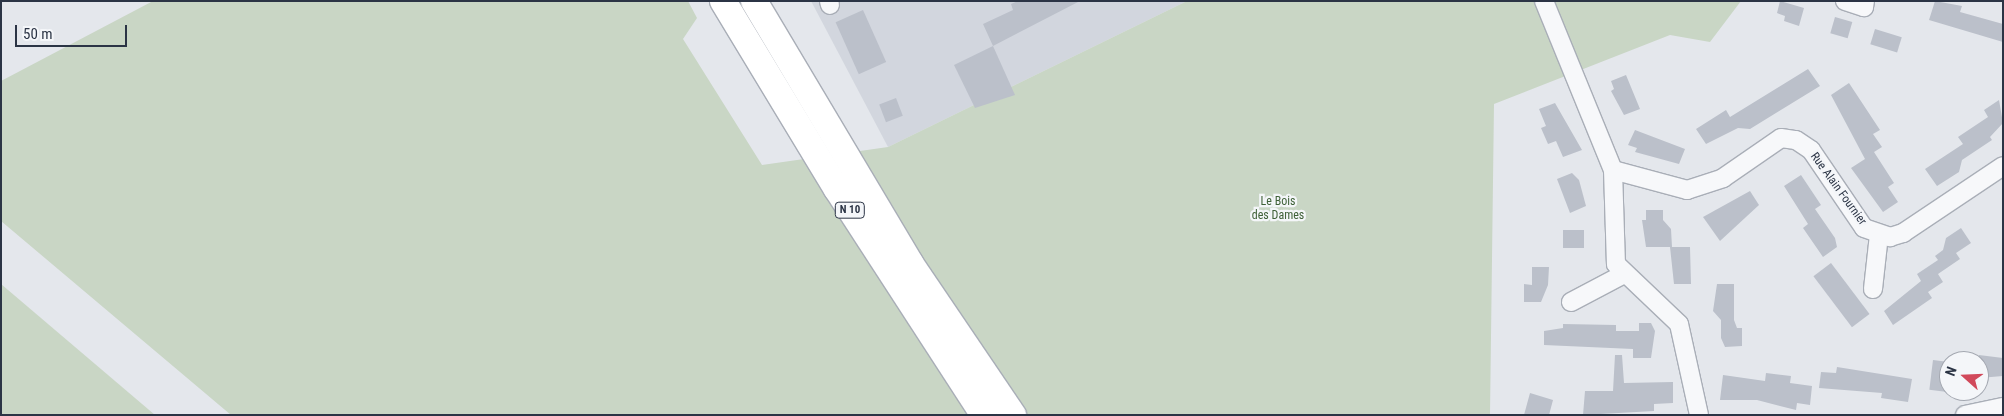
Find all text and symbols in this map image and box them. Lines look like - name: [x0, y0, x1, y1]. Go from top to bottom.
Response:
- scale bar: [18, 15, 130, 47]
- text: 50 m: [23, 25, 53, 43]
- street label: Rue Alain Fournier: [1807, 150, 1869, 228]
- park label: Le Bois des Dames: [1252, 195, 1304, 223]
- road number: N 10: [834, 202, 866, 218]
- north arrow: [1939, 351, 1989, 401]
- text: N: [1942, 364, 1960, 378]

